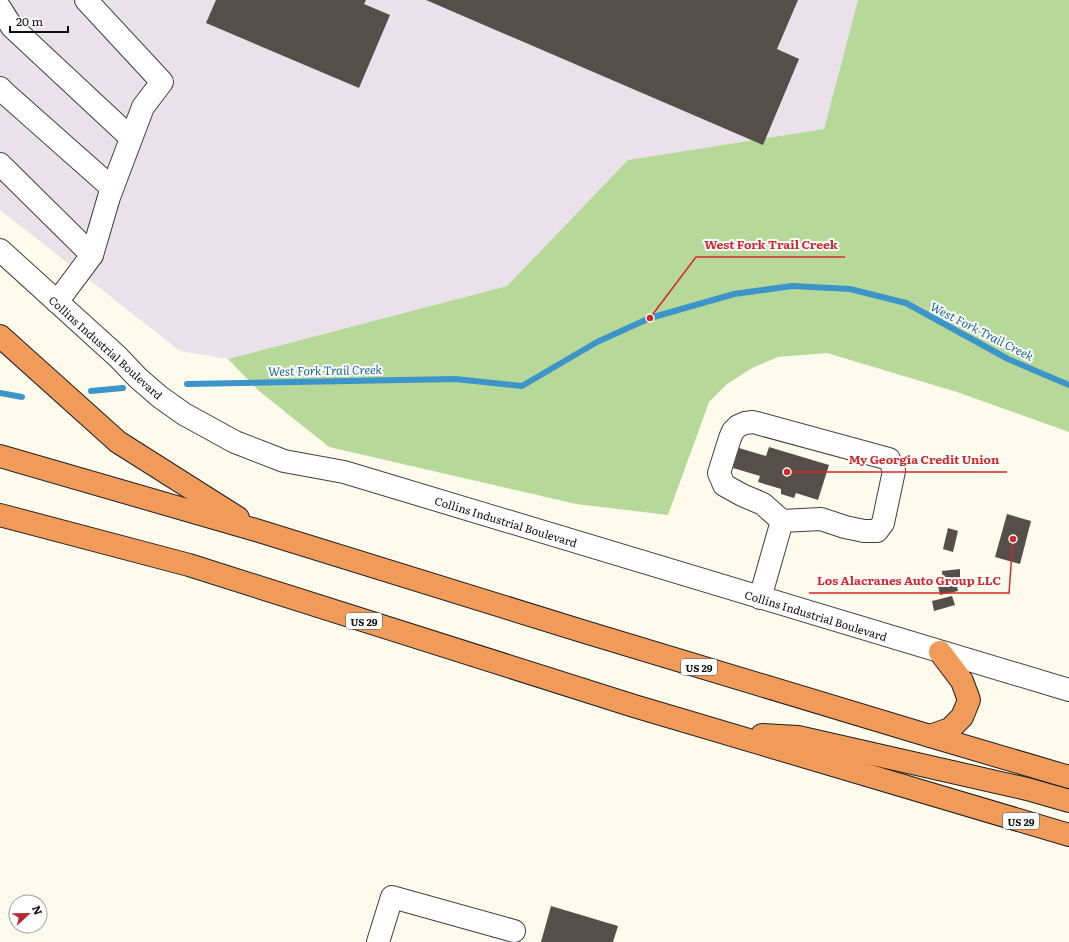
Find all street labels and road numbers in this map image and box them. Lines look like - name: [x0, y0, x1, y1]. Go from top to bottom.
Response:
- street label: Collins Industrial Boulevard: [46, 292, 167, 403]
- street label: Collins Industrial Boulevard: [433, 492, 579, 550]
- street label: Collins Industrial Boulevard: [743, 586, 889, 644]
- road number: US 29: [346, 613, 382, 629]
- road number: US 29: [681, 659, 717, 675]
- road number: US 29: [1003, 813, 1039, 829]

